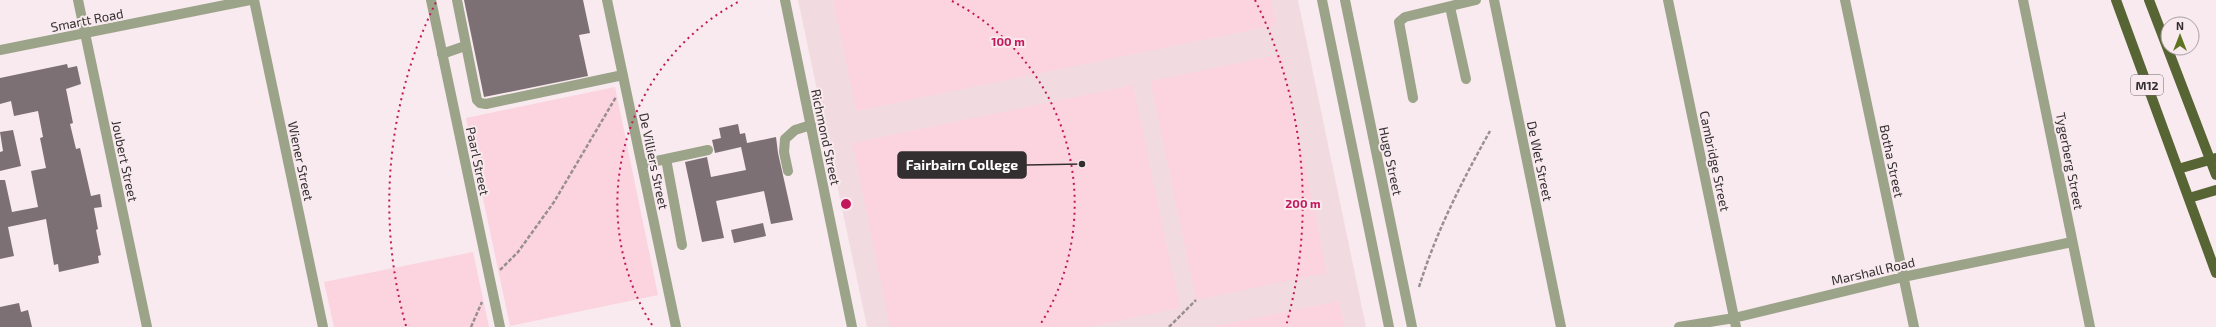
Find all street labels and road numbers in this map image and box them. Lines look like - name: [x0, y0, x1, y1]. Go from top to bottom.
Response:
- street label: Smartt Road: [49, 5, 125, 35]
- road number: M12: [2131, 75, 2163, 95]
- street label: Richmond Street: [808, 87, 844, 187]
- street label: Cambridge Street: [1697, 109, 1733, 213]
- street label: De Villiers Street: [636, 111, 672, 211]
- street label: Tygerberg Street: [2053, 111, 2087, 211]
- street label: Joubert Street: [109, 119, 141, 203]
- street label: Wiener Street: [285, 120, 317, 202]
- street label: De Wet Street: [1524, 120, 1556, 203]
- street label: Botha Street: [1876, 123, 1908, 199]
- street label: Paarl Street: [463, 125, 493, 197]
- street label: Hugo Street: [1376, 125, 1406, 197]
- street label: Marshall Road: [1830, 254, 1916, 288]

